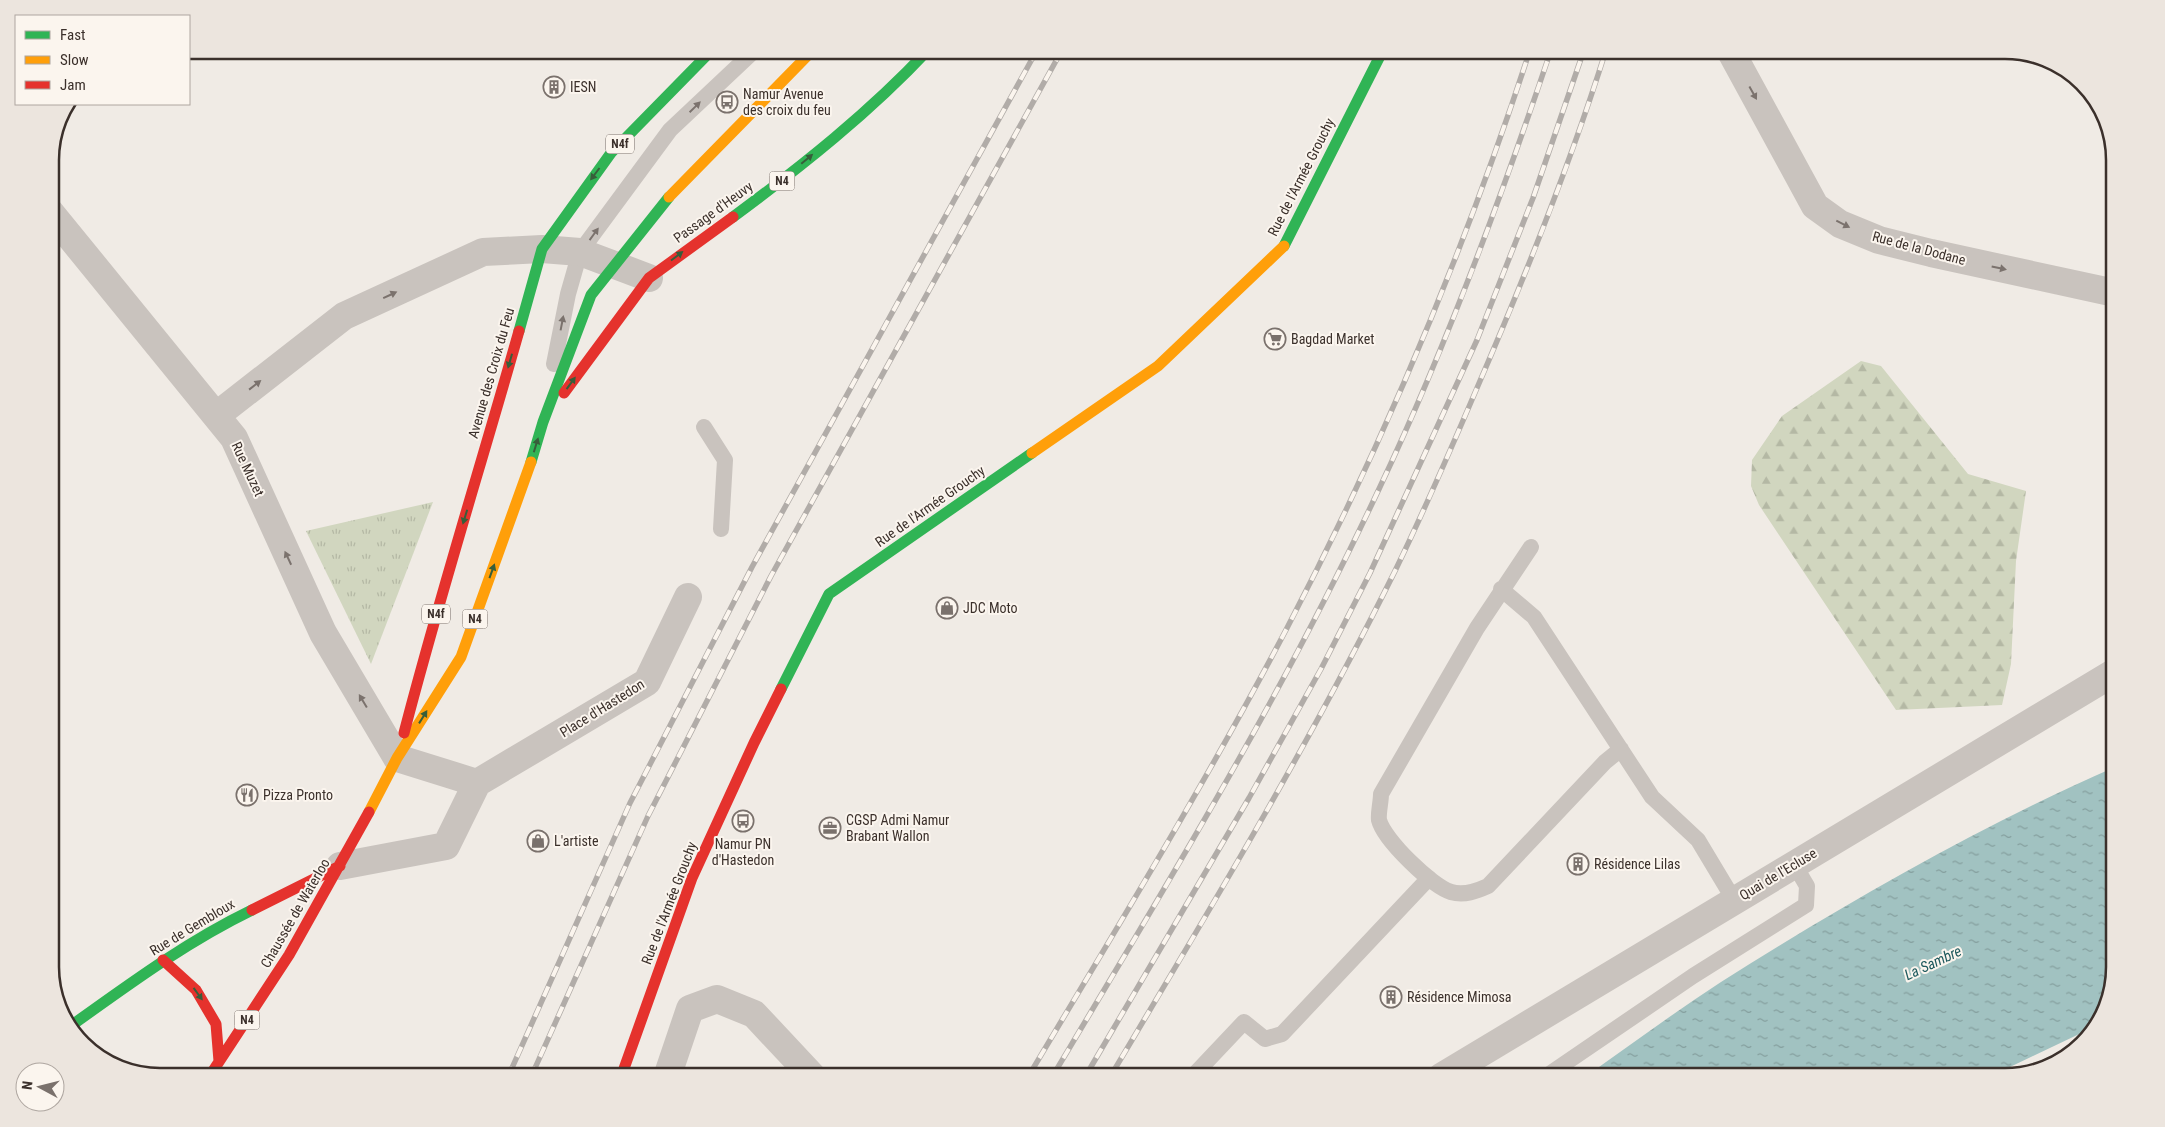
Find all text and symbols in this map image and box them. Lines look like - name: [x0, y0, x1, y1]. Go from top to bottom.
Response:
- legend: [15, 15, 190, 105]
- text: Fast: [60, 26, 85, 44]
- text: Slow: [60, 51, 89, 69]
- building icon: IESN: [542, 75, 566, 99]
- text: Jam: [60, 76, 86, 94]
- place label: IESN: [570, 79, 596, 95]
- one-way arrow: [1749, 85, 1757, 100]
- place label: Namur Avenue des croix du feu: [743, 86, 831, 118]
- bus stop icon: Namur Avenue des croix du feu: [715, 90, 739, 114]
- one-way arrow: [688, 101, 700, 113]
- street label: Rue de l'Armée Grouchy: [1264, 115, 1338, 239]
- road number: N4f: [606, 134, 634, 154]
- one-way arrow: [801, 154, 814, 165]
- one-way arrow: [590, 167, 600, 181]
- road number: N4: [770, 172, 794, 190]
- street label: Passage d'Heuvy: [670, 178, 756, 246]
- one-way arrow: [1835, 220, 1850, 228]
- one-way arrow: [588, 228, 599, 241]
- street label: Rue de la Dodane: [1871, 228, 1968, 268]
- one-way arrow: [670, 251, 683, 262]
- one-way arrow: [1991, 264, 2006, 272]
- one-way arrow: [382, 291, 397, 299]
- street label: Avenue des Croix du Feu: [465, 306, 517, 440]
- one-way arrow: [559, 315, 567, 331]
- supermarket icon: Bagdad Market: [1263, 327, 1287, 351]
- place label: Bagdad Market: [1291, 331, 1375, 347]
- one-way arrow: [506, 353, 514, 368]
- one-way arrow: [566, 376, 576, 390]
- one-way arrow: [249, 380, 262, 391]
- one-way arrow: [532, 437, 540, 452]
- street label: Rue Muzet: [228, 439, 268, 499]
- street label: Rue de l'Armée Grouchy: [872, 462, 988, 550]
- one-way arrow: [461, 510, 469, 525]
- one-way arrow: [284, 551, 292, 565]
- one-way arrow: [488, 563, 496, 578]
- shop icon: JDC Moto: [935, 596, 959, 620]
- place label: JDC Moto: [963, 600, 1018, 616]
- road number: N4f: [422, 604, 450, 624]
- road number: N4: [462, 610, 488, 628]
- street label: Place d'Hastedon: [557, 676, 647, 740]
- one-way arrow: [359, 695, 368, 708]
- one-way arrow: [419, 711, 428, 724]
- restaurant icon: Pizza Pronto: [235, 783, 259, 807]
- place label: Pizza Pronto: [263, 787, 333, 803]
- bus stop icon: Namur PN d'Hastedon: [731, 809, 755, 833]
- place label: CGSP Admi Namur Brabant Wallon: [846, 812, 949, 844]
- office icon: CGSP Admi Namur Brabant Wallon: [818, 816, 842, 840]
- shop icon: L'artiste: [526, 829, 550, 853]
- place label: L'artiste: [554, 833, 599, 849]
- place label: Namur PN d'Hastedon: [712, 836, 774, 868]
- street label: Rue de l'Armée Grouchy: [638, 839, 700, 967]
- street label: Quai de l'Ecluse: [1737, 845, 1820, 903]
- building icon: Résidence Lilas: [1566, 852, 1590, 876]
- street label: Chaussée de Waterloo: [257, 856, 333, 970]
- place label: Résidence Lilas: [1594, 856, 1680, 872]
- street label: Rue de Gembloux: [147, 895, 237, 959]
- water label: La Sambre: [1902, 942, 1965, 984]
- building icon: Résidence Mimosa: [1379, 985, 1403, 1009]
- one-way arrow: [193, 987, 203, 1001]
- place label: Résidence Mimosa: [1407, 989, 1512, 1005]
- road number: N4: [234, 1010, 260, 1030]
- north arrow: [15, 1062, 65, 1112]
- text: N: [19, 1080, 36, 1091]

